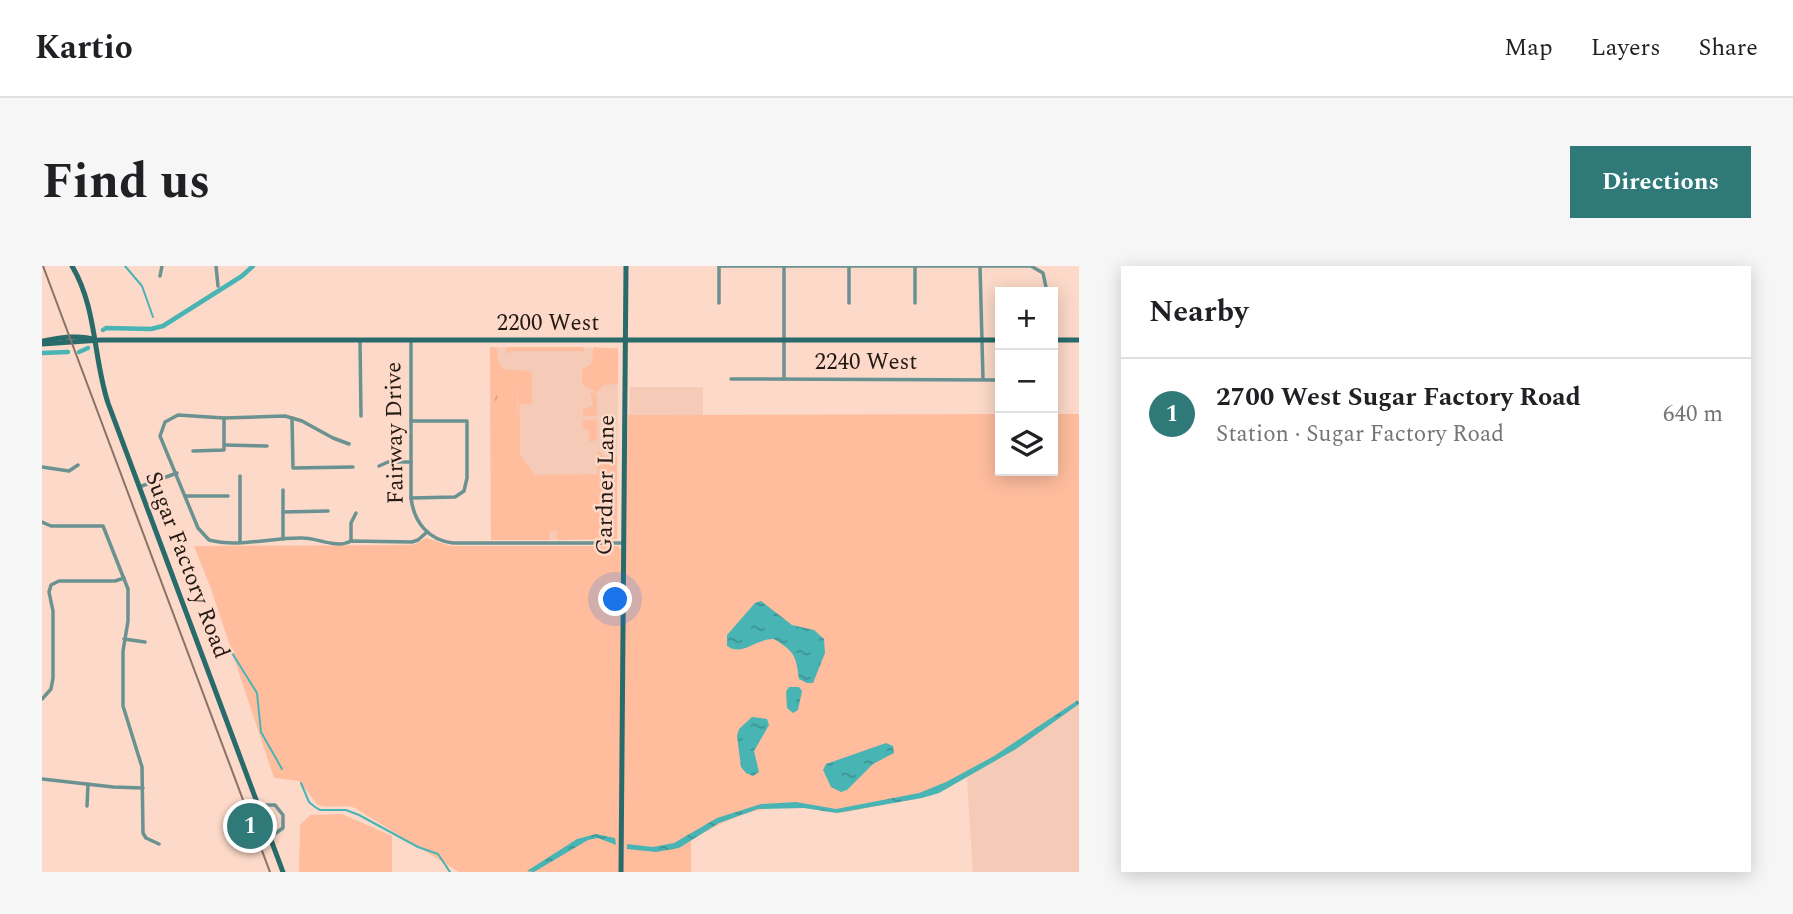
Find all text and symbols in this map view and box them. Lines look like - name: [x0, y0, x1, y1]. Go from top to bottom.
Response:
- text: Kartio: [35, 23, 133, 73]
- text: Map: [1504, 30, 1553, 66]
- text: Layers: [1591, 30, 1661, 66]
- text: Share: [1699, 30, 1758, 66]
- text: Find us: [42, 145, 210, 220]
- button: Directions: [1570, 146, 1751, 218]
- map controls: [995, 287, 1058, 476]
- button: +: [995, 287, 1058, 350]
- text: Nearby: [1149, 289, 1248, 335]
- street label: 2200 West: [497, 306, 599, 341]
- street label: 2240 West: [815, 345, 917, 380]
- button: −: [995, 350, 1058, 413]
- street label: Fairway Drive: [376, 361, 414, 505]
- text: 2700 West Sugar Factory Road: [1216, 377, 1581, 417]
- text: 1: [1166, 397, 1178, 432]
- text: 640 m: [1663, 397, 1723, 432]
- button: layers: [995, 413, 1058, 476]
- street label: Gardner Lane: [587, 414, 625, 556]
- text: Station · Sugar Factory Road: [1216, 417, 1504, 452]
- street label: Sugar Factory Road: [135, 466, 239, 664]
- your location: [598, 582, 632, 616]
- pin: 1: [227, 800, 273, 852]

